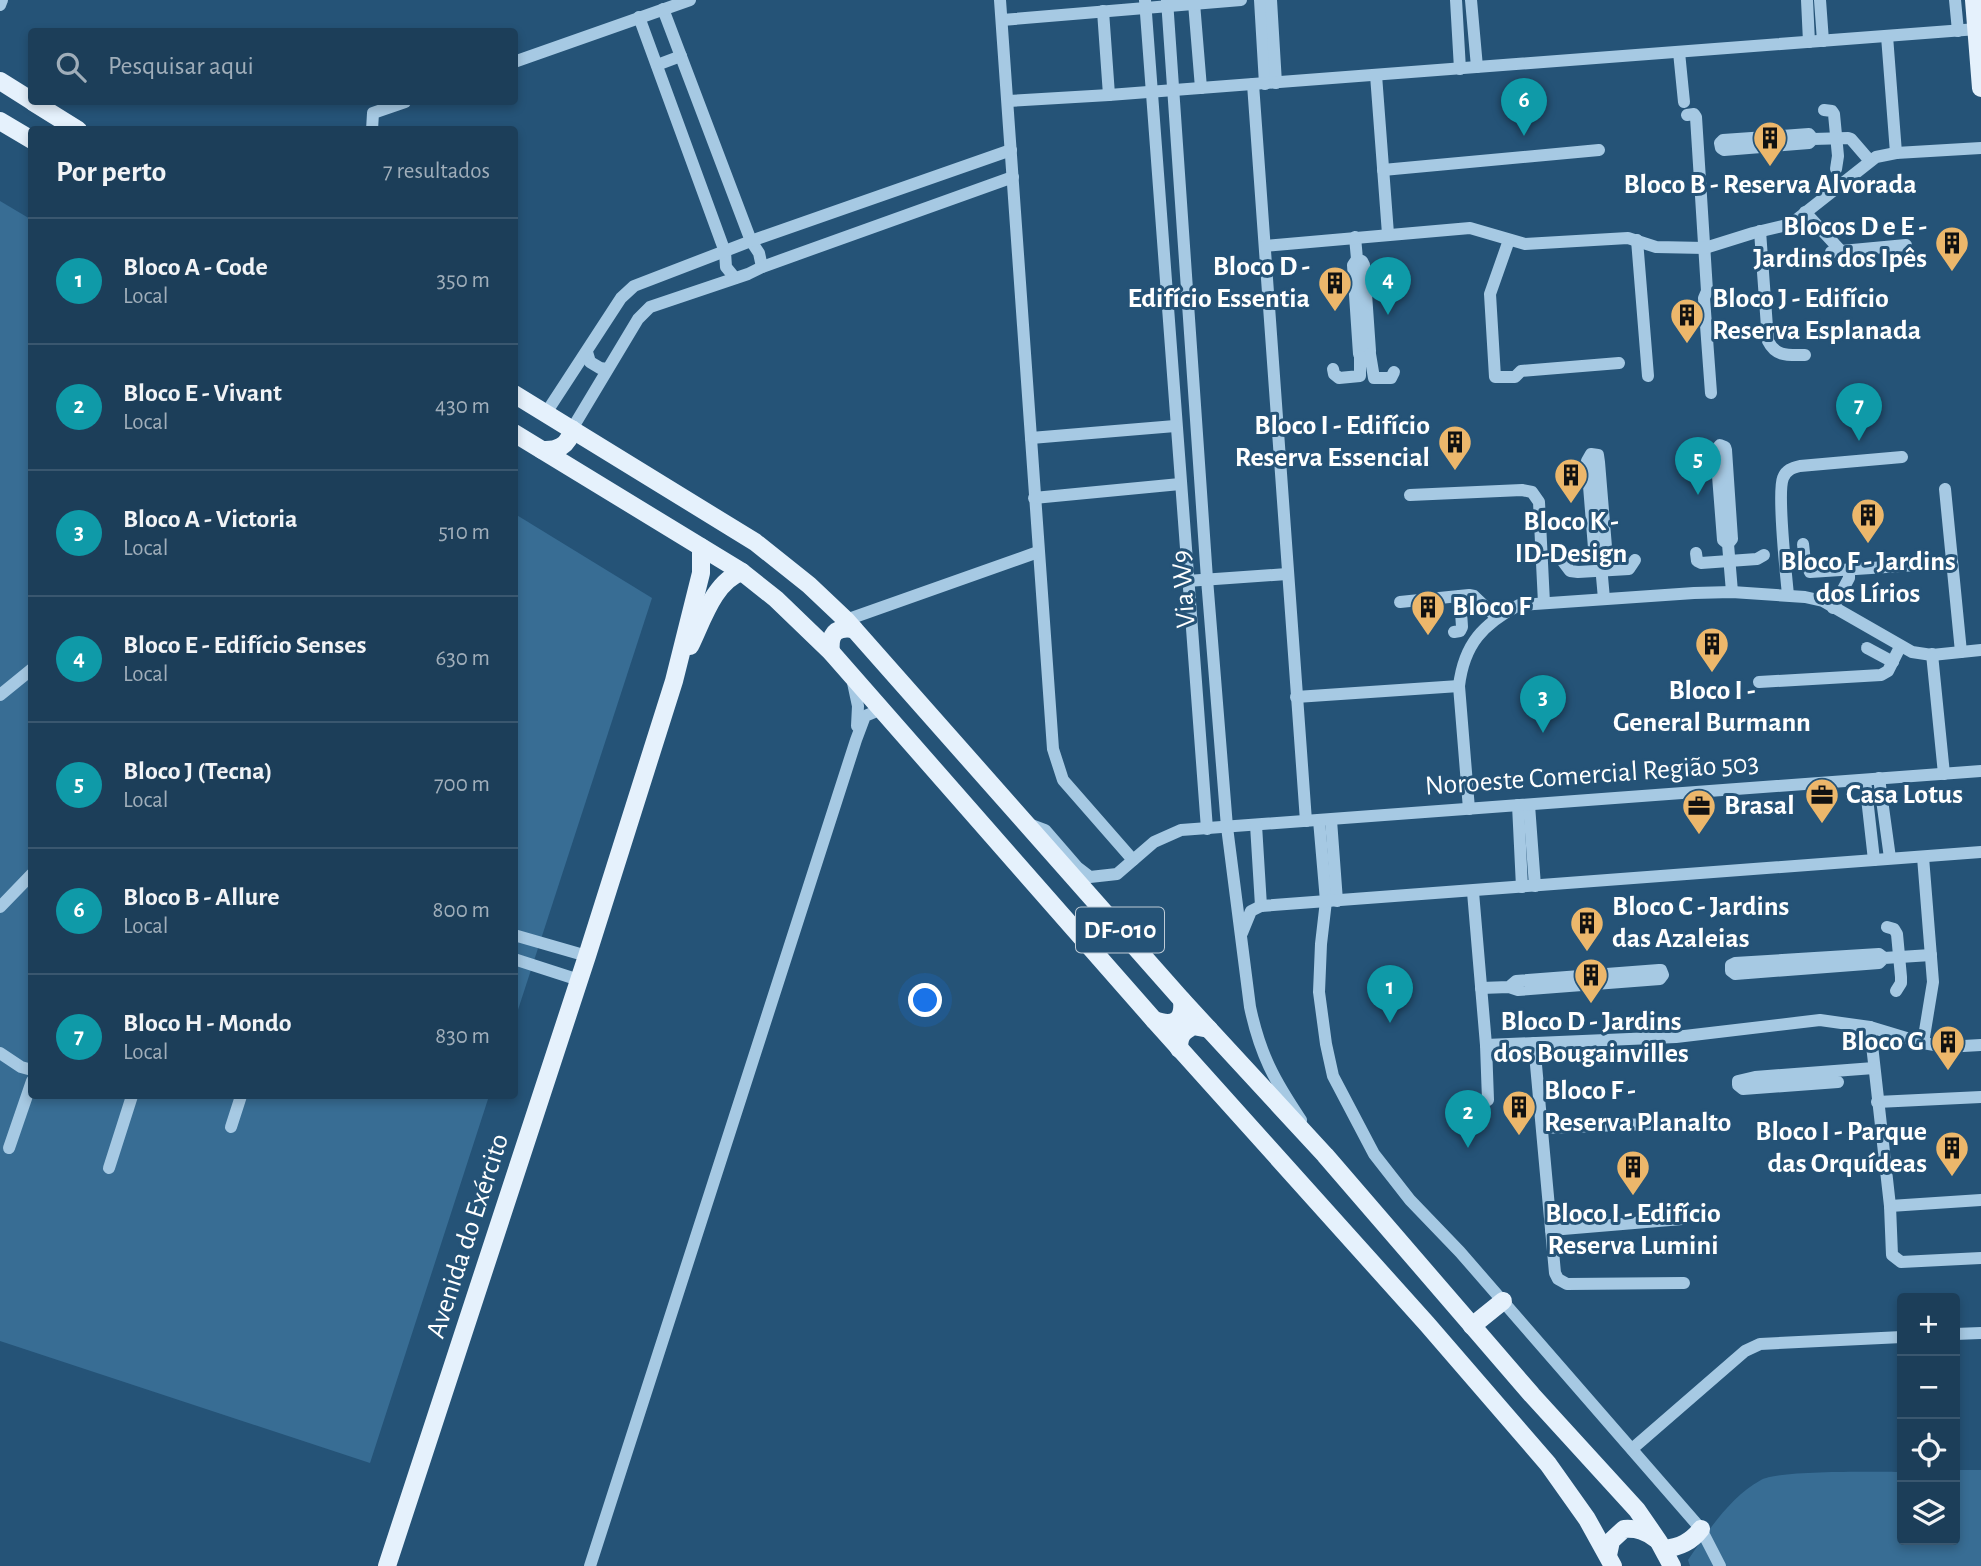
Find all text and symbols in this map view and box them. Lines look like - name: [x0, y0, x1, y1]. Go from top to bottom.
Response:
- search box: [28, 28, 518, 105]
- icon: search: [52, 48, 90, 86]
- text: Pesquisar aqui: [108, 53, 254, 79]
- pin: 6: [1501, 78, 1547, 136]
- building icon: Bloco B - Reserva Alvorada: [1751, 119, 1789, 168]
- text: Por perto: [56, 157, 166, 187]
- text: 7 resultados: [383, 160, 490, 183]
- place label: Bloco B - Reserva Alvorada: [1623, 171, 1917, 199]
- place label: Blocos D e E - Jardins dos Ipês: [1753, 213, 1927, 273]
- building icon: Blocos D e E - Jardins dos Ipês: [1933, 224, 1971, 273]
- place label: Bloco D - Edifício Essentia: [1128, 253, 1310, 313]
- text: Bloco A - Code: [123, 254, 268, 280]
- pin: 4: [1365, 257, 1411, 315]
- building icon: Bloco D - Edifício Essentia: [1316, 264, 1354, 313]
- text: 1: [75, 269, 83, 292]
- text: 350 m: [437, 269, 490, 292]
- text: Local: [123, 285, 168, 308]
- place label: Bloco J - Edifício Reserva Esplanada: [1712, 285, 1921, 345]
- building icon: Bloco J - Edifício Reserva Esplanada: [1668, 296, 1706, 345]
- text: Bloco E - Vivant: [123, 380, 282, 406]
- pin: 7: [1836, 383, 1882, 441]
- text: 2: [74, 395, 84, 418]
- text: 430 m: [435, 395, 490, 418]
- text: Local: [123, 411, 168, 434]
- place label: Bloco I - Edifício Reserva Essencial: [1235, 412, 1430, 472]
- building icon: Bloco I - Edifício Reserva Essencial: [1436, 423, 1474, 472]
- pin: 5: [1675, 437, 1721, 495]
- building icon: Bloco K - ID-Design: [1552, 456, 1590, 505]
- building icon: Bloco F - Jardins dos Lírios: [1849, 496, 1887, 545]
- text: Bloco A - Victoria: [123, 506, 298, 532]
- place label: Bloco K - ID-Design: [1515, 508, 1627, 568]
- text: 3: [74, 521, 84, 544]
- text: 510 m: [438, 521, 490, 544]
- text: Local: [123, 537, 168, 560]
- place label: Bloco F - Jardins dos Lírios: [1780, 548, 1956, 608]
- street label: Via W9: [1167, 549, 1201, 629]
- building icon: Bloco F: [1409, 588, 1447, 637]
- place label: Bloco F: [1452, 593, 1532, 621]
- building icon: Bloco I - General Burmann: [1693, 625, 1731, 674]
- text: Bloco E - Edifício Senses: [123, 632, 366, 658]
- text: 4: [73, 647, 85, 670]
- text: 630 m: [435, 647, 490, 670]
- text: Local: [123, 663, 168, 686]
- pin: 3: [1520, 675, 1566, 733]
- place label: Bloco I - General Burmann: [1613, 677, 1811, 737]
- street label: Noroeste Comercial Região 503: [1424, 749, 1760, 801]
- text: Bloco J (Tecna): [123, 758, 272, 784]
- text: 5: [74, 773, 84, 796]
- text: 700 m: [434, 773, 490, 796]
- office icon: Casa Lotus: [1803, 776, 1841, 825]
- place label: Casa Lotus: [1846, 781, 1963, 809]
- office icon: Brasal: [1680, 787, 1718, 836]
- text: Local: [123, 789, 168, 812]
- place label: Brasal: [1724, 792, 1795, 820]
- text: Bloco B - Allure: [123, 884, 280, 910]
- place label: Bloco C - Jardins das Azaleias: [1612, 893, 1789, 953]
- text: 6: [73, 899, 85, 922]
- text: 800 m: [433, 899, 490, 922]
- building icon: Bloco C - Jardins das Azaleias: [1568, 904, 1606, 953]
- road number: DF-010: [1076, 908, 1164, 953]
- text: Local: [123, 915, 168, 938]
- building icon: Bloco D - Jardins dos Bougainvilles: [1572, 956, 1610, 1005]
- pin: 1: [1367, 965, 1413, 1023]
- your location: [908, 983, 942, 1017]
- place label: Bloco D - Jardins dos Bougainvilles: [1493, 1008, 1689, 1068]
- text: Bloco H - Mondo: [123, 1010, 292, 1036]
- building icon: Bloco G: [1929, 1023, 1967, 1072]
- text: 7: [74, 1025, 84, 1048]
- text: 830 m: [435, 1025, 490, 1048]
- place label: Bloco G: [1841, 1028, 1924, 1056]
- text: Local: [123, 1041, 168, 1064]
- place label: Bloco F - Reserva Planalto: [1544, 1077, 1731, 1137]
- building icon: Bloco F - Reserva Planalto: [1500, 1088, 1538, 1137]
- pin: 2: [1445, 1090, 1491, 1148]
- place label: Bloco I - Parque das Orquídeas: [1755, 1118, 1927, 1178]
- building icon: Bloco I - Parque das Orquídeas: [1933, 1129, 1971, 1178]
- street label: Avenida do Exército: [422, 1130, 514, 1342]
- building icon: Bloco I - Edifício Reserva Lumini: [1614, 1148, 1652, 1197]
- place label: Bloco I - Edifício Reserva Lumini: [1545, 1200, 1721, 1260]
- map controls: [1897, 1293, 1960, 1545]
- button: +: [1897, 1293, 1960, 1356]
- button: −: [1897, 1356, 1960, 1419]
- button: locate: [1897, 1419, 1960, 1482]
- button: layers: [1897, 1482, 1960, 1545]

